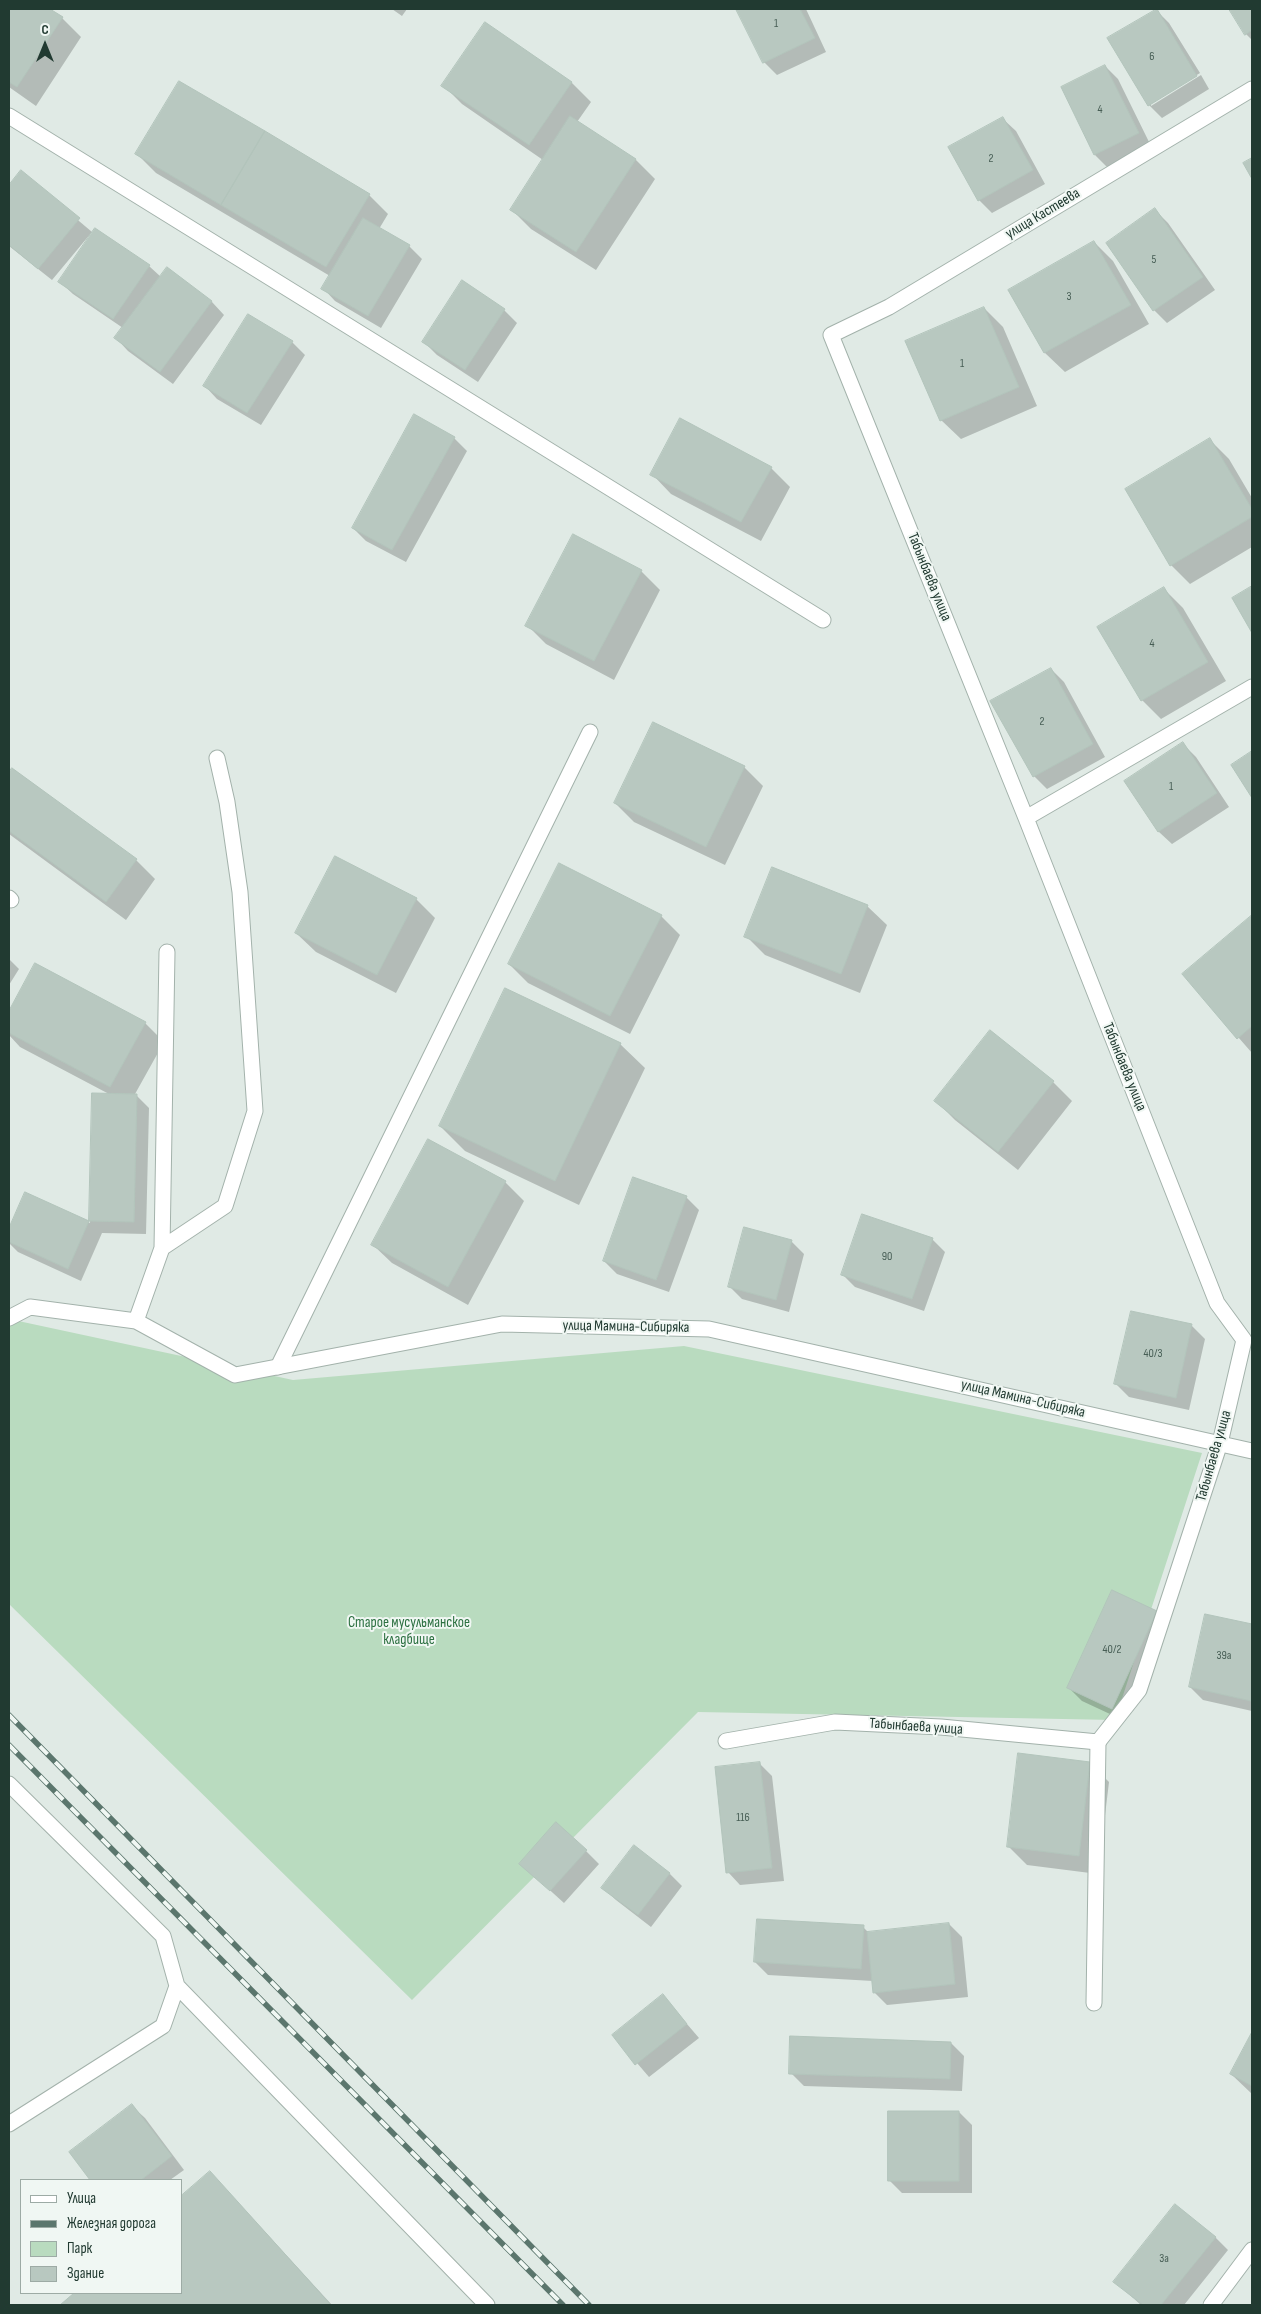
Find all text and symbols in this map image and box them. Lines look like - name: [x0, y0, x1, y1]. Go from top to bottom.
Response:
- house number: 1: [774, 17, 778, 31]
- north arrow: [20, 20, 70, 70]
- text: С: [41, 21, 49, 38]
- house number: 6: [1149, 50, 1155, 64]
- house number: 4: [1097, 103, 1103, 117]
- house number: 2: [989, 152, 993, 166]
- street label: улица Кастеева: [1002, 185, 1084, 243]
- house number: 5: [1152, 253, 1156, 267]
- house number: 3: [1066, 290, 1072, 304]
- house number: 1: [960, 357, 964, 371]
- street label: Табынбаева улица: [903, 530, 955, 624]
- house number: 4: [1149, 637, 1155, 651]
- house number: 2: [1040, 715, 1044, 729]
- house number: 1: [1169, 780, 1173, 794]
- street label: Табынбаева улица: [1098, 1020, 1150, 1114]
- house number: 90: [882, 1250, 892, 1264]
- street label: улица Мамина-Сибиряка: [562, 1317, 690, 1337]
- house number: 40/3: [1144, 1347, 1162, 1361]
- street label: улица Мамина-Сибиряка: [959, 1376, 1087, 1422]
- street label: Табынбаева улица: [1192, 1409, 1236, 1503]
- park label: Старое мусульманское кладбище: [348, 1614, 470, 1649]
- house number: 40/2: [1103, 1643, 1121, 1657]
- house number: 39а: [1217, 1649, 1231, 1663]
- street label: Табынбаева улица: [869, 1715, 963, 1739]
- house number: 116: [736, 1811, 750, 1825]
- legend: [20, 2179, 182, 2294]
- text: Улица: [67, 2189, 96, 2208]
- text: Железная дорога: [67, 2214, 156, 2233]
- text: Парк: [67, 2239, 92, 2258]
- house number: 3а: [1159, 2252, 1169, 2266]
- text: Здание: [67, 2264, 104, 2283]

